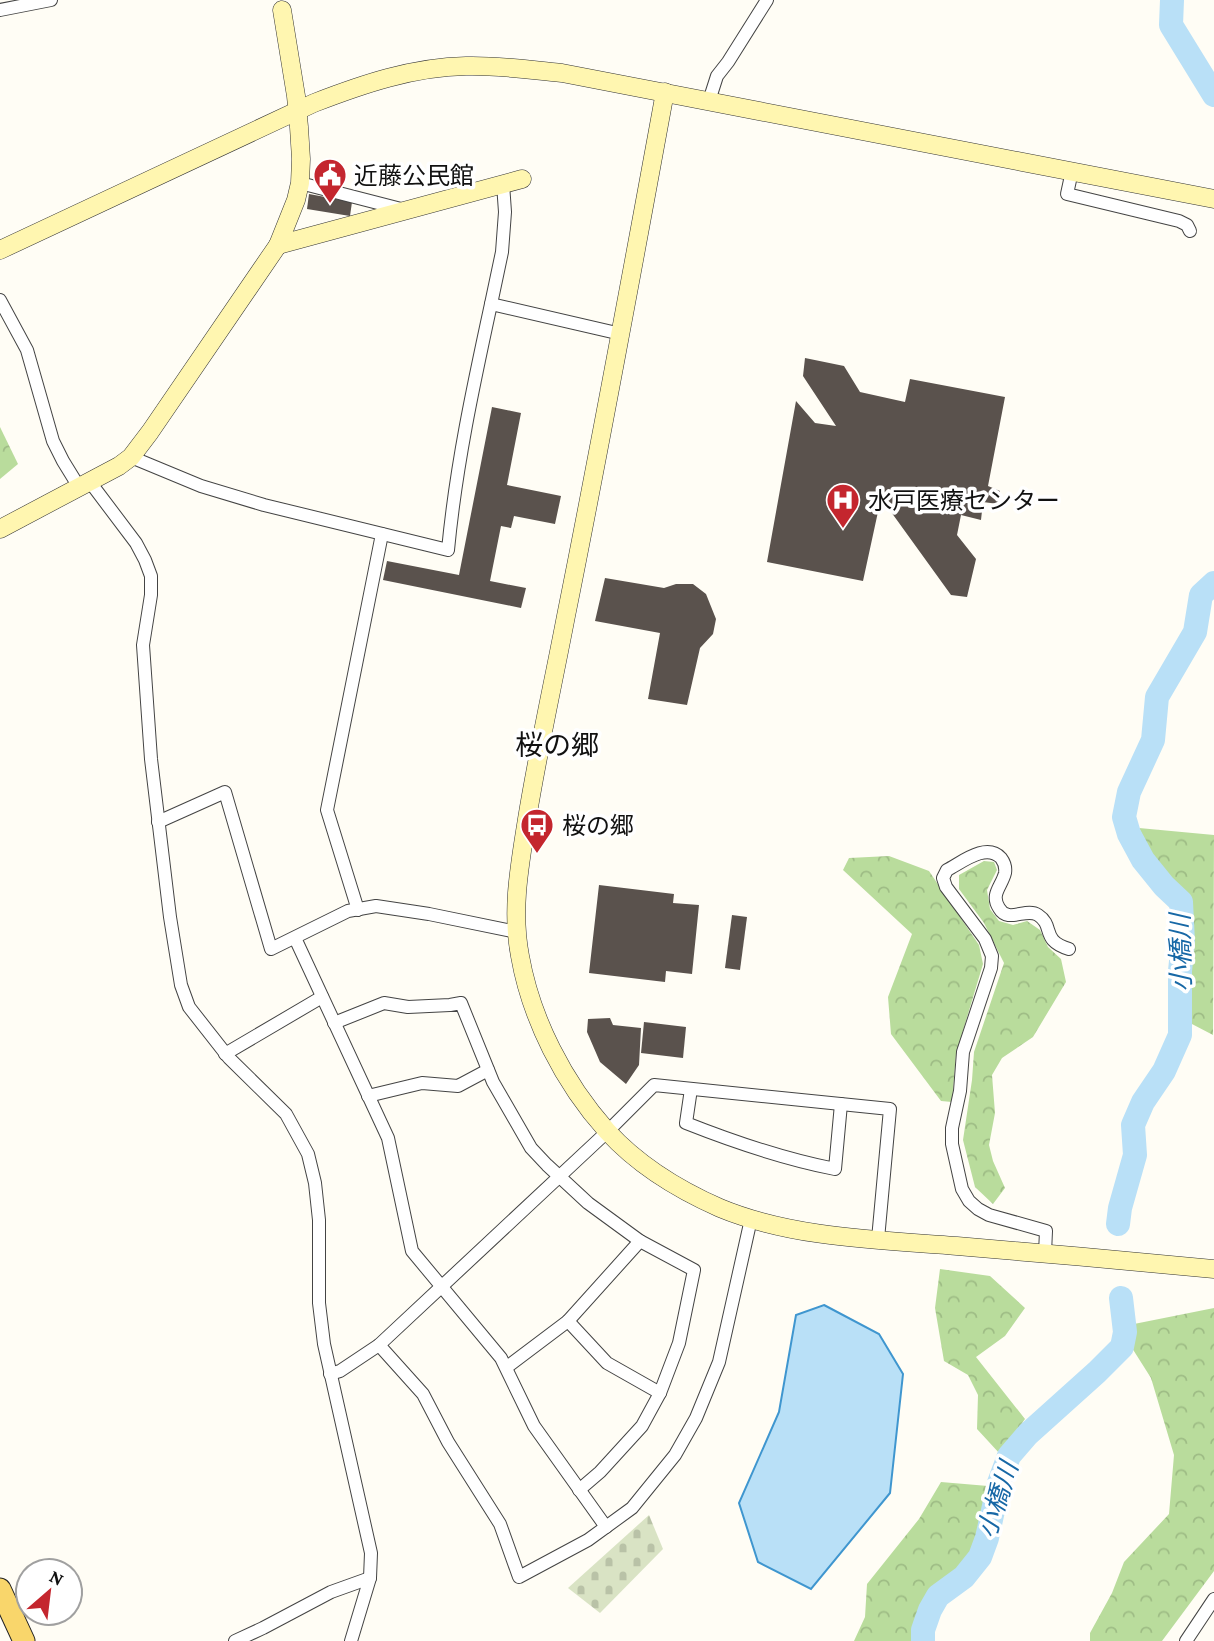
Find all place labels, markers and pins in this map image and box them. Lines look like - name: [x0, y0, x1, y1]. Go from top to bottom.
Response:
- public building icon: 近藤公民館: [311, 156, 349, 205]
- place label: 近藤公民館: [354, 162, 474, 189]
- hospital icon: 水戸医療センター: [824, 481, 862, 530]
- place label: 水戸医療センター: [868, 487, 1060, 514]
- bus stop icon: 桜の郷: [518, 806, 556, 855]
- place label: 桜の郷: [562, 812, 634, 839]

